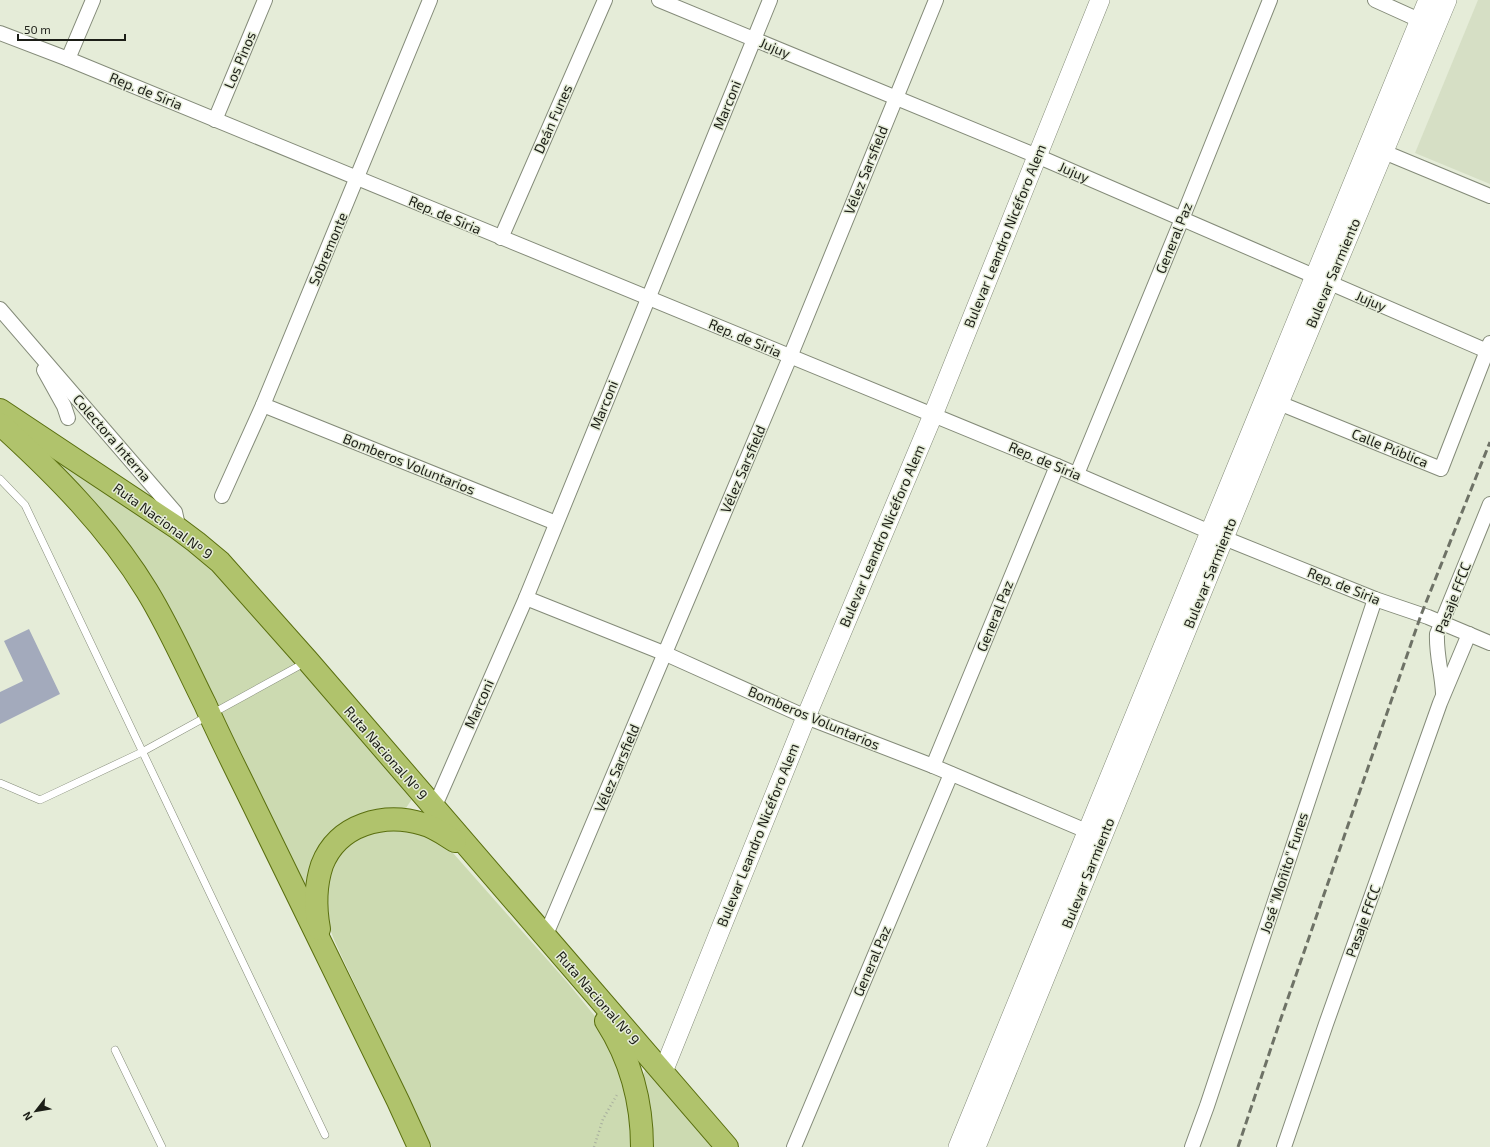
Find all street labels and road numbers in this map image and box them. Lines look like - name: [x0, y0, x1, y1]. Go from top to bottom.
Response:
- street label: Los Pinos: [220, 29, 259, 91]
- street label: Jujuy: [757, 34, 794, 62]
- street label: Rep. de Siria: [107, 68, 185, 113]
- street label: Marconi: [709, 78, 744, 132]
- street label: Deán Funes: [530, 82, 575, 156]
- street label: Vélez Sarsfield: [840, 123, 891, 217]
- street label: Bulevar Leandro Nicéforo Alem: [960, 142, 1049, 330]
- street label: Jujuy: [1056, 158, 1093, 186]
- street label: Rep. de Siria: [406, 192, 484, 237]
- street label: General Paz: [1152, 200, 1196, 276]
- street label: Sobremonte: [304, 210, 351, 288]
- street label: Bulevar Sarmiento: [1302, 215, 1363, 330]
- street label: Jujuy: [1353, 287, 1390, 315]
- street label: Rep. de Siria: [706, 315, 784, 360]
- street label: Marconi: [586, 378, 621, 432]
- street label: Colectora Interna: [70, 390, 155, 485]
- street label: Vélez Sarsfield: [716, 422, 769, 515]
- street label: Calle Pública: [1349, 424, 1431, 471]
- street label: Bomberos Voluntarios: [341, 429, 478, 498]
- street label: Rep. de Siria: [1006, 438, 1084, 483]
- street label: Bulevar Leandro Nicéforo Alem: [835, 442, 928, 630]
- street label: Ruta Nacional Nº 9: [110, 479, 216, 562]
- street label: Bulevar Sarmiento: [1180, 515, 1239, 631]
- street label: Pasaje FFCC: [1431, 559, 1474, 636]
- street label: Rep. de Siria: [1305, 563, 1383, 608]
- street label: General Paz: [973, 578, 1017, 654]
- street label: Marconi: [460, 677, 497, 731]
- street label: Bomberos Voluntarios: [746, 682, 882, 753]
- street label: Ruta Nacional Nº 9: [341, 702, 432, 803]
- street label: Vélez Sarsfield: [590, 721, 643, 814]
- street label: Bulevar Leandro Nicéforo Alem: [713, 741, 802, 929]
- street label: José "Moñito" Funes: [1256, 810, 1311, 935]
- street label: Bulevar Sarmiento: [1058, 815, 1117, 931]
- street label: Pasaje FFCC: [1342, 882, 1383, 959]
- street label: General Paz: [849, 923, 894, 999]
- street label: Ruta Nacional Nº 9: [553, 947, 644, 1048]

